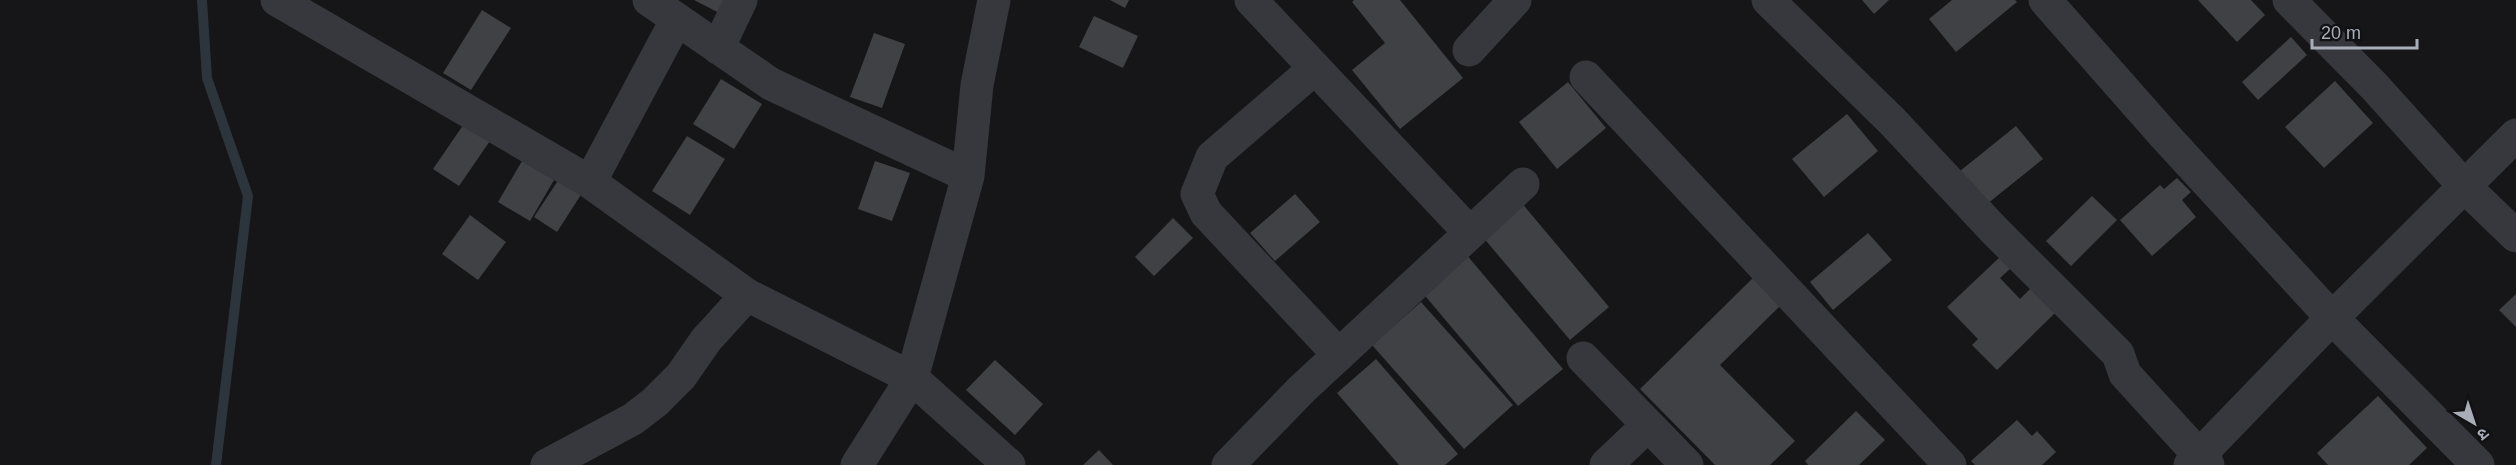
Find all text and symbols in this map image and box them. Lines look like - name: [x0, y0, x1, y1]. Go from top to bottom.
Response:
- scale bar: [2312, 12, 2417, 50]
- text: 20 m: [2321, 23, 2361, 43]
- north arrow: [2444, 393, 2504, 453]
- text: उ: [2474, 425, 2492, 444]

